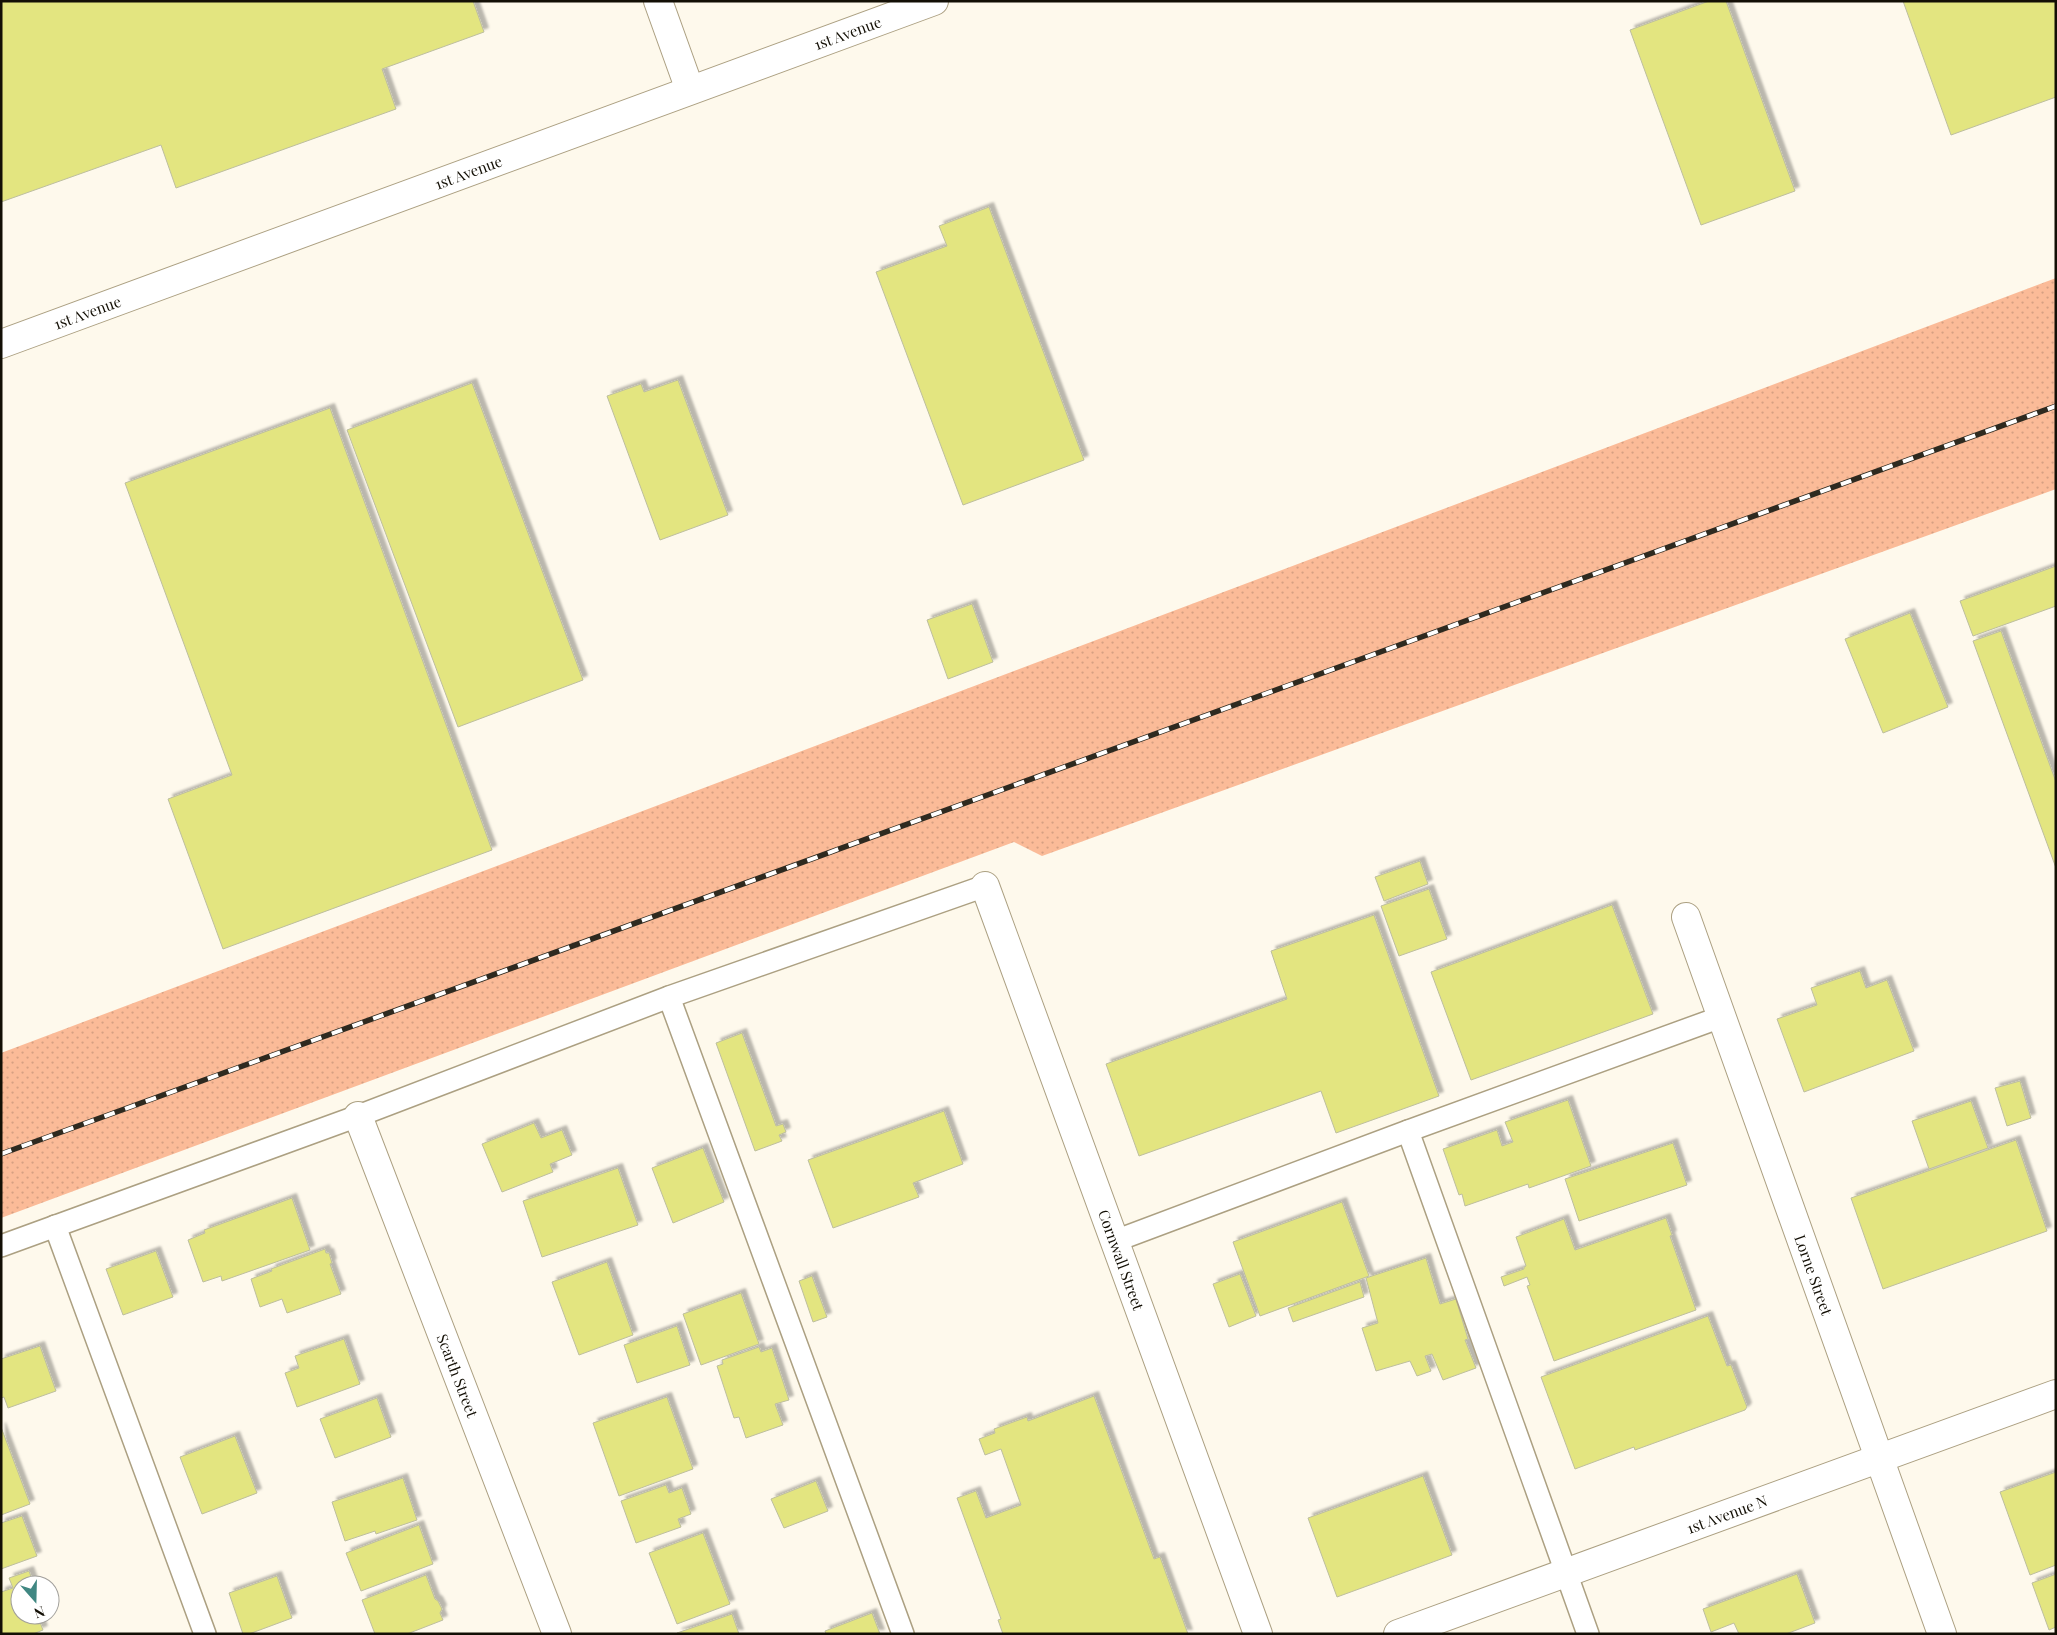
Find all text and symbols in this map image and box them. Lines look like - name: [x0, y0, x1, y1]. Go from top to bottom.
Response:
- street label: 1st Avenue: [811, 11, 884, 54]
- street label: 1st Avenue: [432, 151, 505, 194]
- street label: 1st Avenue: [51, 291, 124, 334]
- street label: Cornwall Street: [1094, 1207, 1149, 1314]
- street label: Lorne Street: [1790, 1232, 1838, 1319]
- street label: Scarth Street: [433, 1331, 483, 1421]
- street label: 1st Avenue N: [1684, 1490, 1770, 1538]
- north arrow: [10, 1575, 60, 1625]
- text: N: [32, 1602, 48, 1623]

